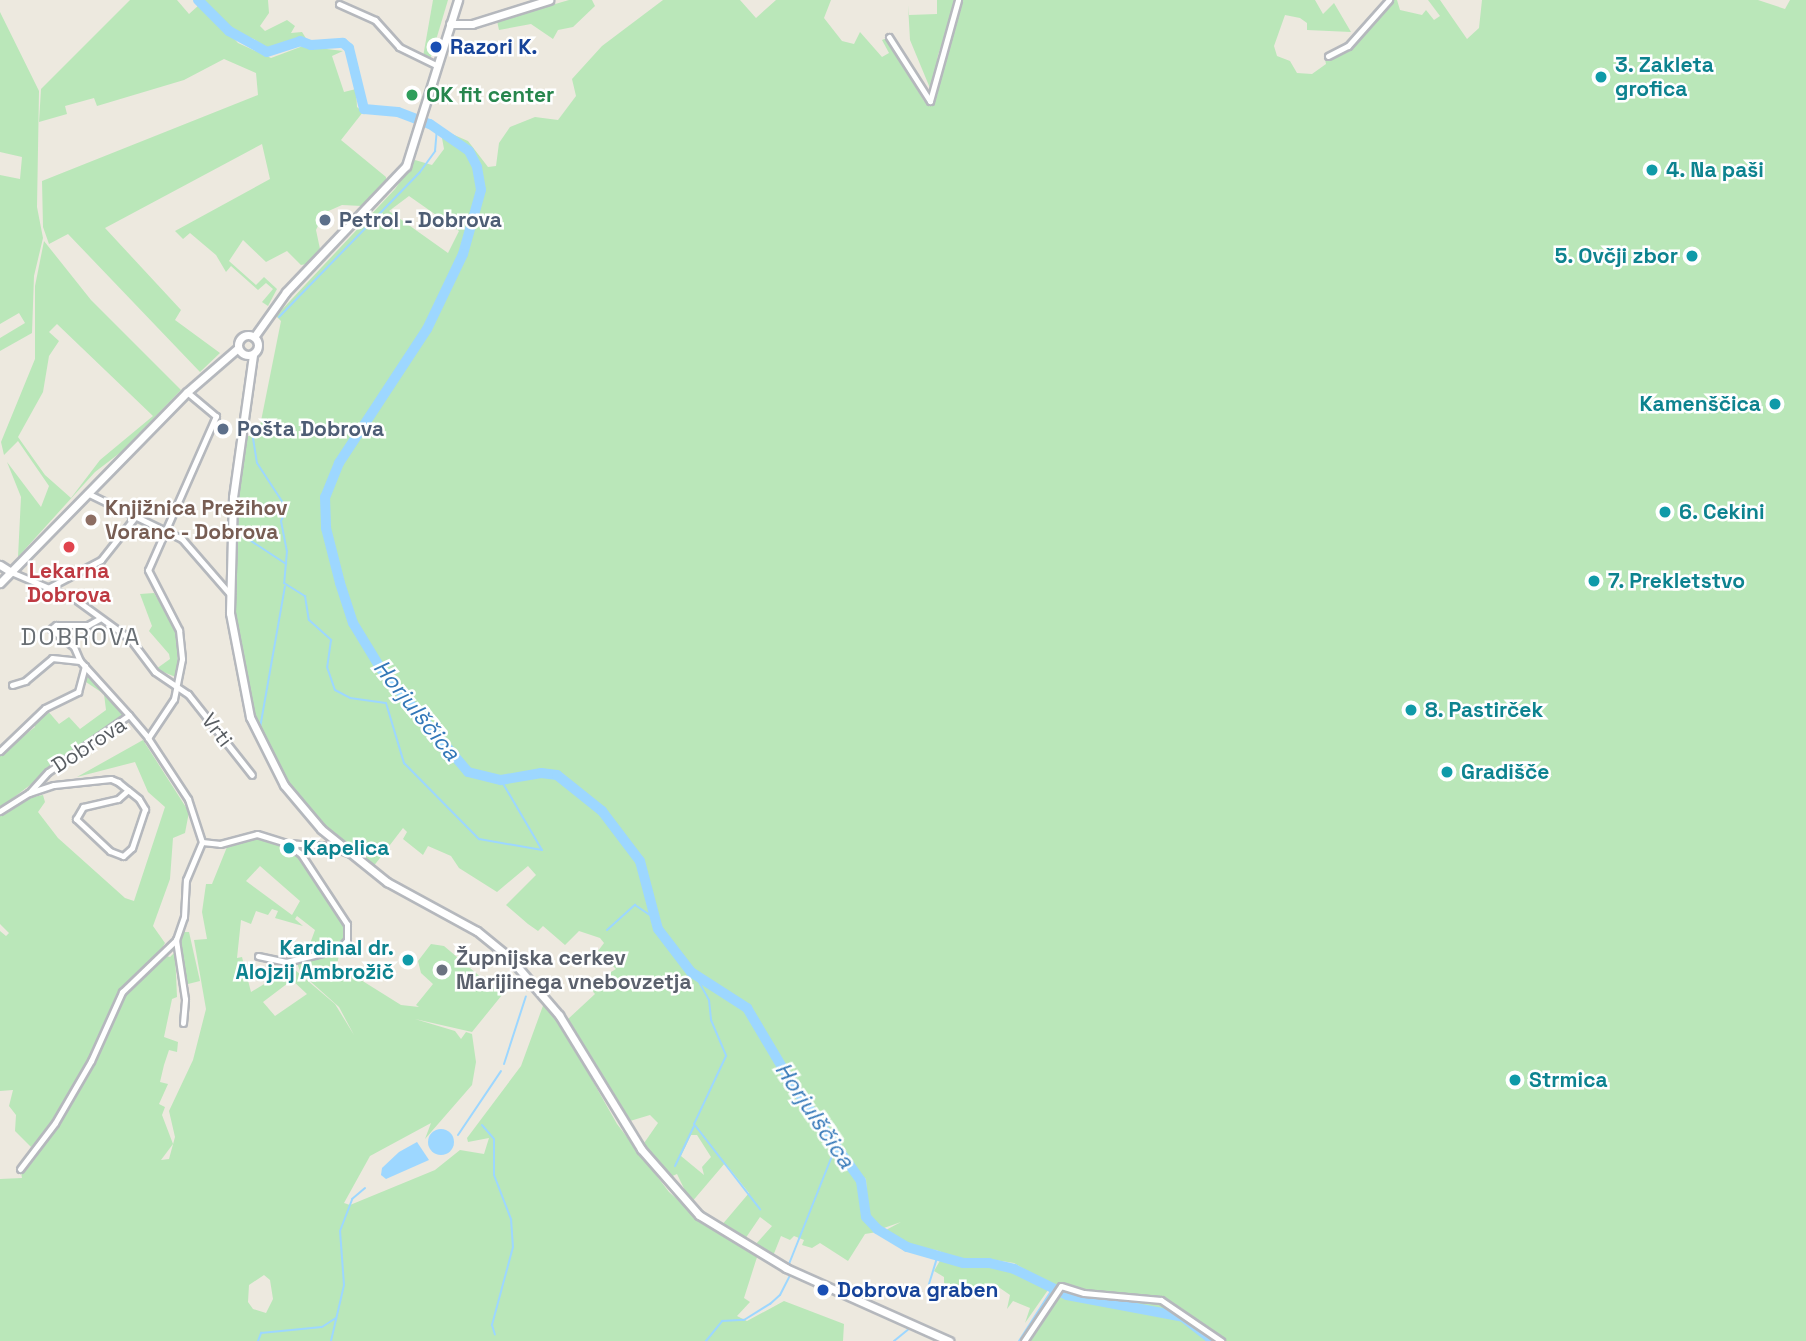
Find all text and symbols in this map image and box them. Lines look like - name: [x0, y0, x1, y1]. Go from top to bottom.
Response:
- place label: Razori K.: [450, 34, 538, 60]
- marker: Razori K.: [428, 39, 444, 55]
- place label: 3. Zakleta grofica: [1615, 52, 1715, 102]
- marker: 3. Zakleta grofica: [1593, 69, 1609, 85]
- place label: OK fit center: [426, 82, 554, 108]
- marker: OK fit center: [404, 87, 420, 103]
- place label: 4. Na paši: [1666, 157, 1765, 183]
- marker: 4. Na paši: [1644, 162, 1660, 178]
- place label: Petrol - Dobrova: [339, 207, 503, 233]
- marker: Petrol - Dobrova: [317, 212, 333, 228]
- place label: 5. Ovčji zbor: [1554, 243, 1678, 269]
- marker: 5. Ovčji zbor: [1684, 248, 1700, 264]
- place label: Kamenščica: [1639, 391, 1761, 417]
- marker: Kamenščica: [1767, 396, 1783, 412]
- place label: Pošta Dobrova: [237, 416, 384, 442]
- marker: Pošta Dobrova: [215, 421, 231, 437]
- place label: Knjižnica Prežihov Voranc - Dobrova: [105, 495, 288, 545]
- place label: 6. Cekini: [1679, 499, 1765, 525]
- marker: 6. Cekini: [1657, 504, 1673, 520]
- marker: Knjižnica Prežihov Voranc - Dobrova: [83, 512, 99, 528]
- marker: Lekarna Dobrova: [61, 539, 77, 555]
- place label: Lekarna Dobrova: [27, 558, 111, 608]
- place label: 7. Prekletstvo: [1608, 568, 1746, 594]
- marker: 7. Prekletstvo: [1586, 573, 1602, 589]
- district label: DOBROVA: [21, 623, 141, 651]
- water label: Horjulščica: [368, 654, 466, 766]
- place label: 8. Pastirček: [1425, 697, 1544, 723]
- marker: 8. Pastirček: [1403, 702, 1419, 718]
- street label: Vrti: [196, 708, 238, 752]
- street label: Dobrova: [47, 712, 131, 778]
- place label: Gradišče: [1461, 759, 1549, 785]
- marker: Gradišče: [1439, 764, 1455, 780]
- place label: Kapelica: [303, 835, 389, 861]
- marker: Kapelica: [281, 840, 297, 856]
- place label: Kardinal dr. Alojzij Ambrožič: [235, 935, 394, 985]
- place label: Župnijska cerkev Marijinega vnebovzetja: [456, 945, 692, 995]
- marker: Kardinal dr. Alojzij Ambrožič: [400, 952, 416, 968]
- marker: Župnijska cerkev Marijinega vnebovzetja: [434, 962, 450, 978]
- water label: Horjulščica: [769, 1057, 861, 1173]
- place label: Strmica: [1529, 1067, 1608, 1093]
- marker: Strmica: [1507, 1072, 1523, 1088]
- place label: Dobrova graben: [837, 1277, 999, 1303]
- marker: Dobrova graben: [815, 1282, 831, 1298]

